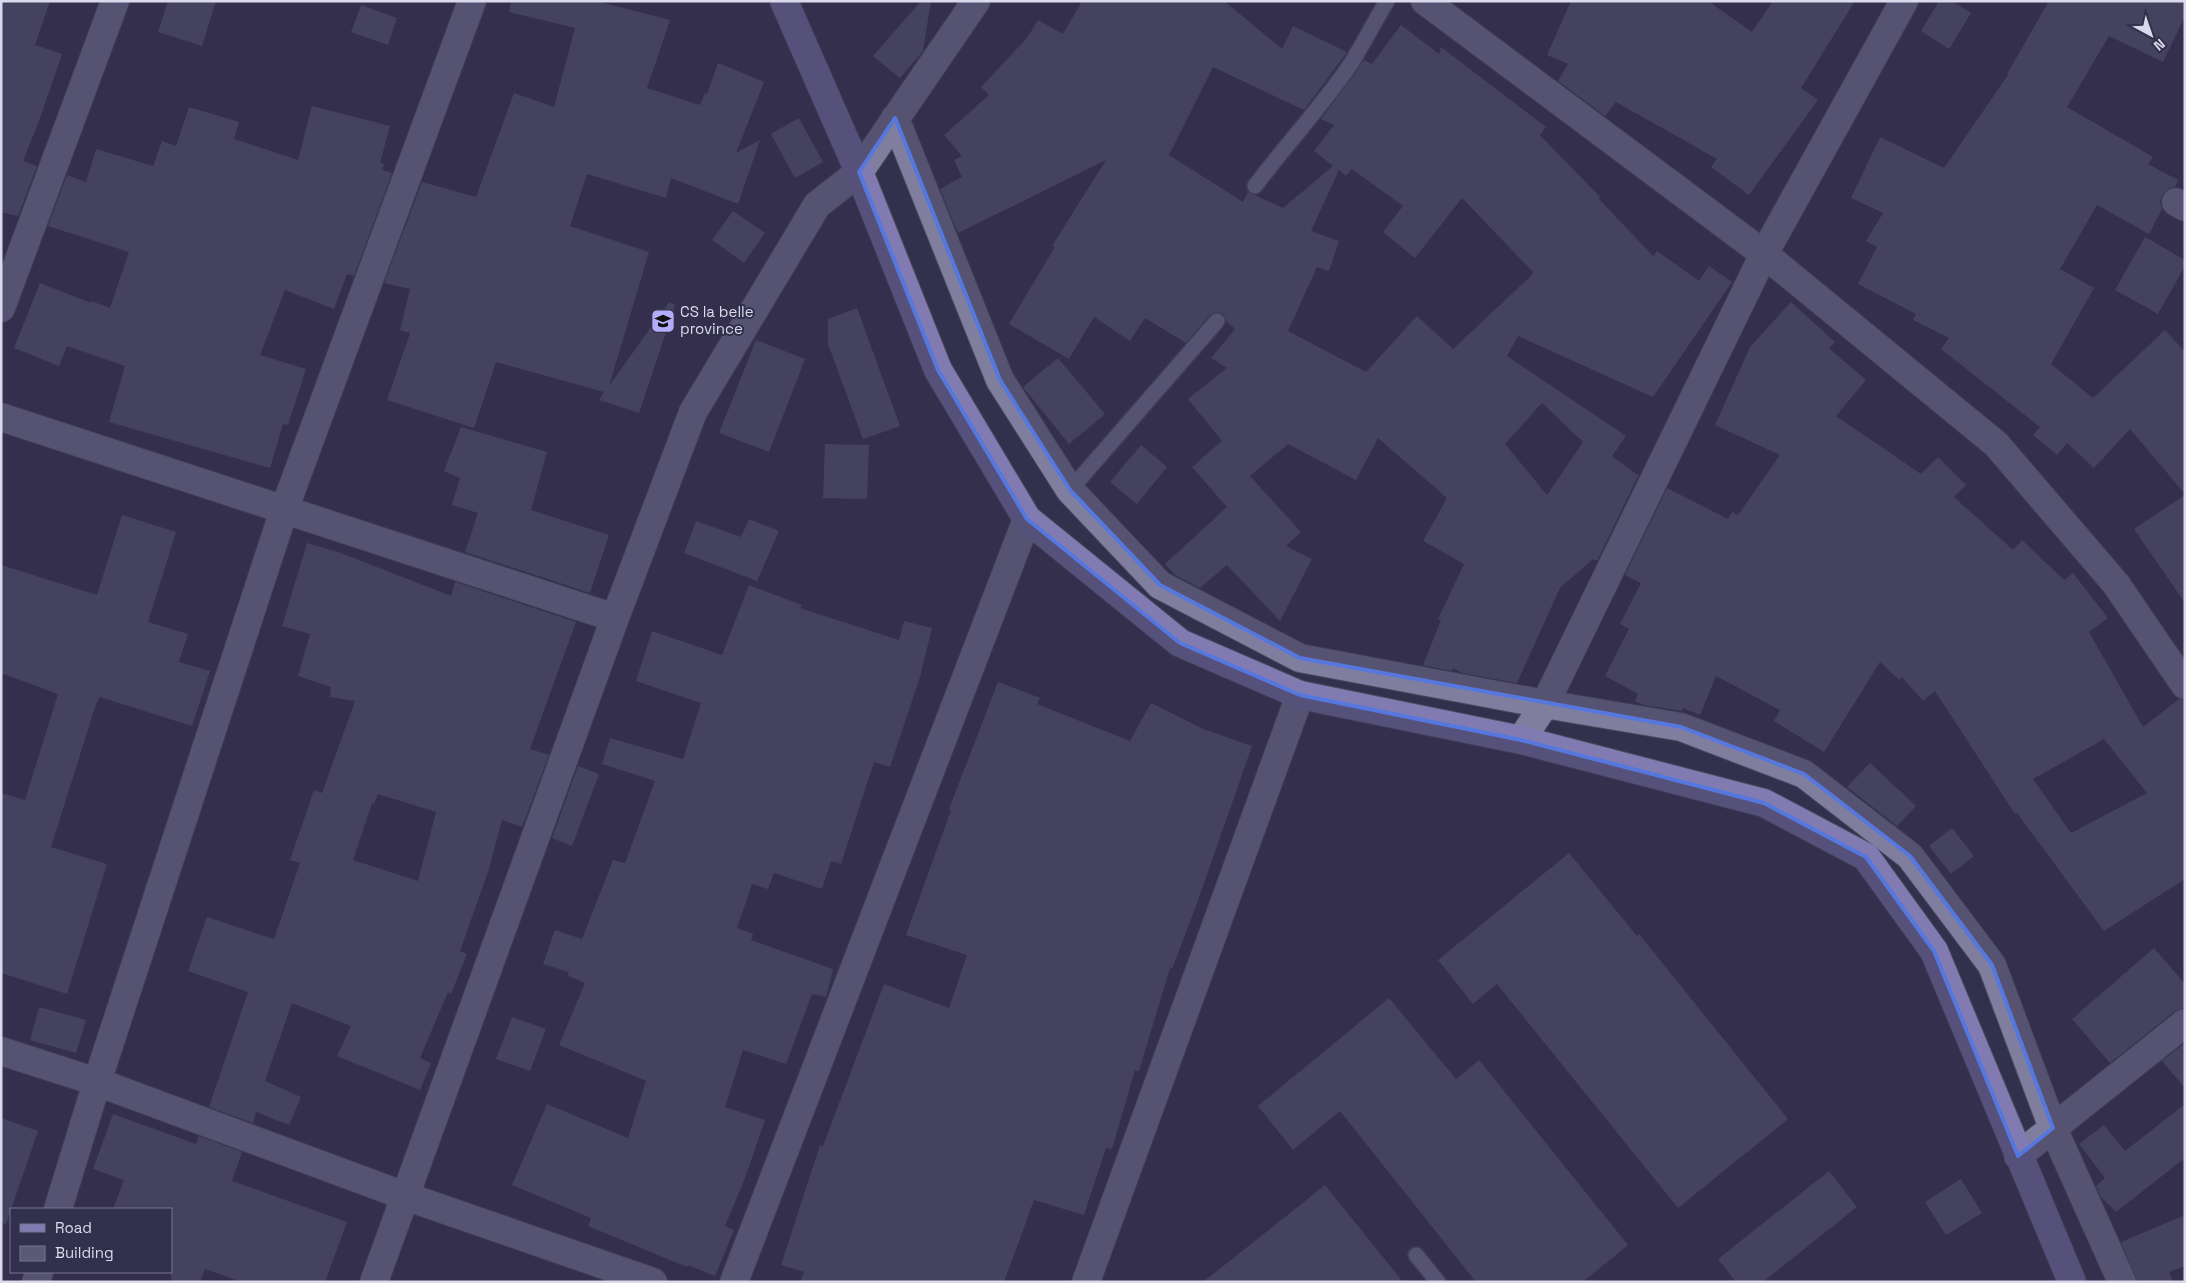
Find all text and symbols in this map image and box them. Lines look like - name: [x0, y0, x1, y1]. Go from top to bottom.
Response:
- north arrow: [2126, 10, 2176, 60]
- text: N: [2150, 35, 2169, 55]
- place label: CS la belle province: [680, 302, 754, 338]
- school or university icon: CS la belle province: [650, 308, 676, 334]
- legend: [10, 1208, 172, 1273]
- text: Road: [55, 1218, 92, 1237]
- text: Building: [55, 1243, 114, 1262]

